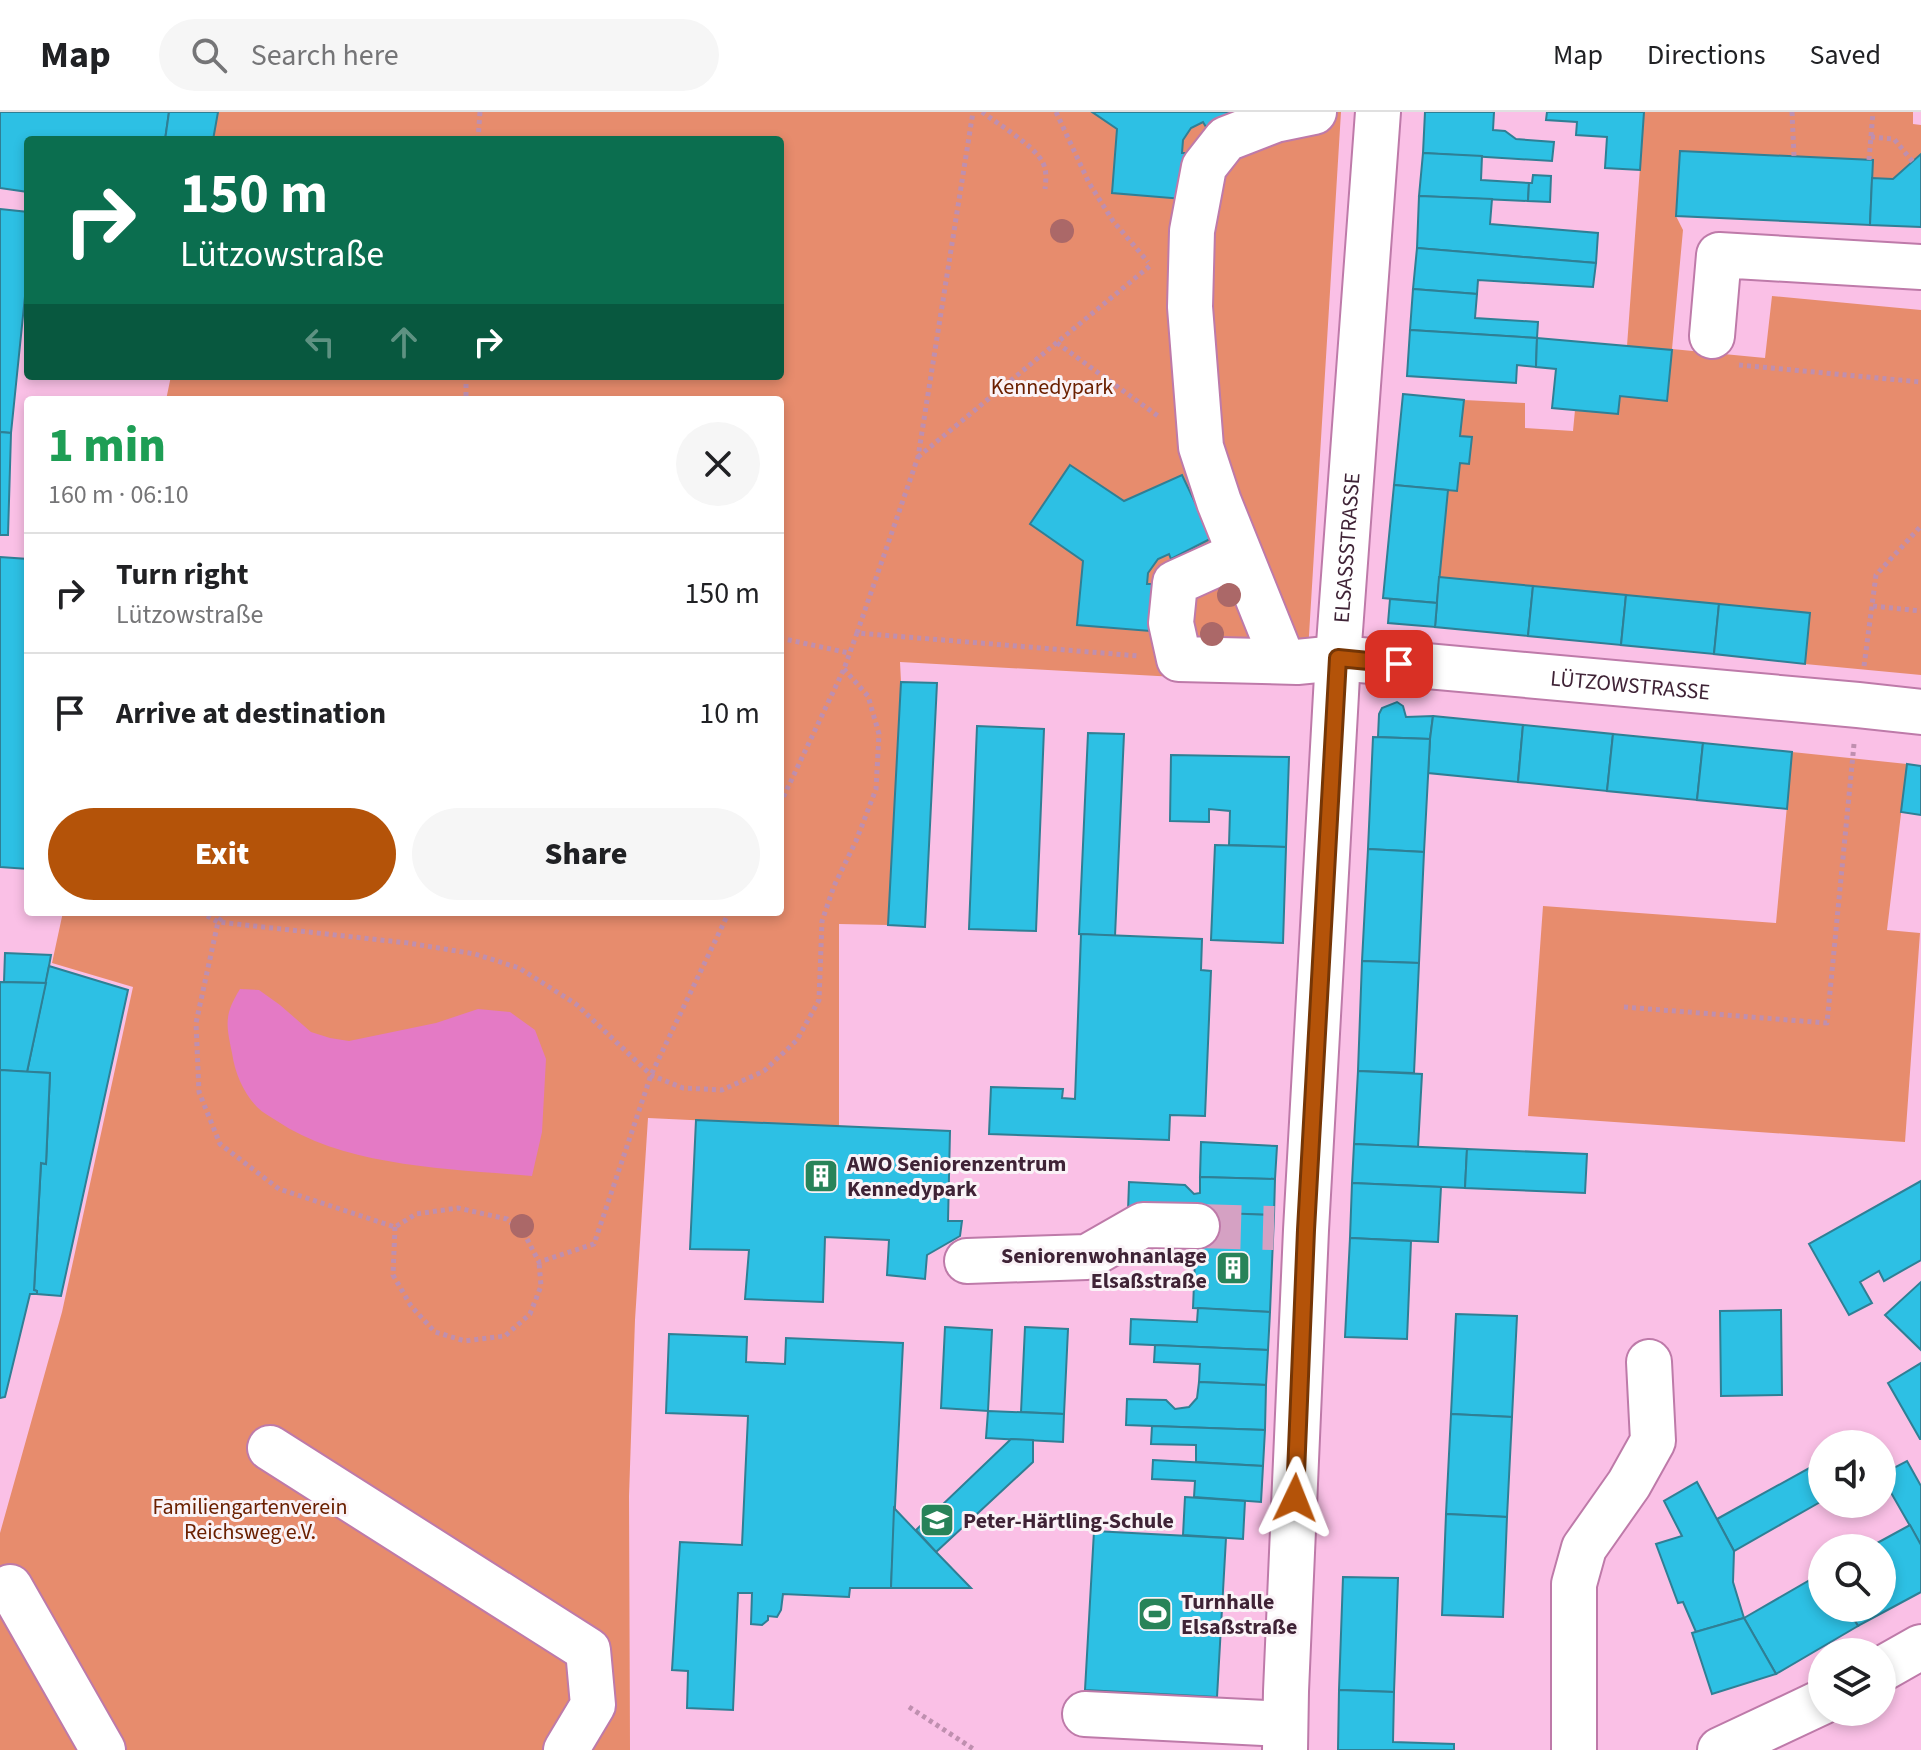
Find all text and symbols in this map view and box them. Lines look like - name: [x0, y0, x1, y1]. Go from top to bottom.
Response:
- search box: [159, 19, 719, 91]
- text: Map: [40, 28, 111, 82]
- icon: search: [187, 33, 231, 77]
- text: Search here: [251, 34, 399, 77]
- text: Map: [1553, 35, 1603, 75]
- text: Directions: [1647, 35, 1766, 75]
- text: Saved: [1810, 35, 1881, 75]
- text: 150 m: [180, 155, 328, 234]
- icon: right: [48, 168, 152, 272]
- text: Lützowstraße: [180, 229, 384, 280]
- icon: left: [298, 320, 342, 364]
- icon: ahead: [382, 320, 426, 364]
- icon: right: [466, 320, 510, 364]
- park label: Kennedypark: [991, 371, 1113, 403]
- text: 1 min: [48, 412, 166, 480]
- button: close: [676, 422, 760, 506]
- street label: ELSASSSTRASSE: [1326, 471, 1369, 624]
- text: 160 m · 06:10: [48, 476, 189, 513]
- text: Turn right: [116, 553, 248, 596]
- icon: right: [48, 571, 92, 615]
- text: 150 m: [684, 572, 760, 615]
- text: Lützowstraße: [116, 596, 263, 633]
- pin: [1365, 630, 1433, 698]
- icon: arrive: [1377, 642, 1421, 686]
- street label: LÜTZOWSTRASSE: [1549, 662, 1711, 709]
- icon: arrive: [48, 691, 92, 735]
- text: Arrive at destination: [116, 692, 386, 735]
- text: 10 m: [699, 692, 760, 735]
- button: Exit: [48, 808, 396, 900]
- button: Share: [412, 808, 760, 900]
- place label: AWO Seniorenzentrum Kennedypark: [846, 1148, 1066, 1205]
- building icon: AWO Seniorenzentrum Kennedypark: [802, 1157, 840, 1195]
- place label: Seniorenwohnanlage Elsaßstraße: [1001, 1240, 1207, 1297]
- building icon: Seniorenwohnanlage Elsaßstraße: [1214, 1249, 1252, 1287]
- map controls: [1808, 1430, 1896, 1726]
- button: sound: [1808, 1430, 1896, 1518]
- position arrow: [1253, 1456, 1337, 1540]
- park label: Familiengartenverein Reichsweg e.V.: [152, 1491, 348, 1548]
- school or university icon: Peter-Härtling-Schule: [918, 1501, 956, 1539]
- place label: Peter-Härtling-Schule: [963, 1505, 1174, 1537]
- button: search: [1808, 1534, 1896, 1622]
- place label: Turnhalle Elsaßstraße: [1181, 1586, 1297, 1643]
- sports icon: Turnhalle Elsaßstraße: [1136, 1595, 1174, 1633]
- button: layers: [1808, 1638, 1896, 1726]

